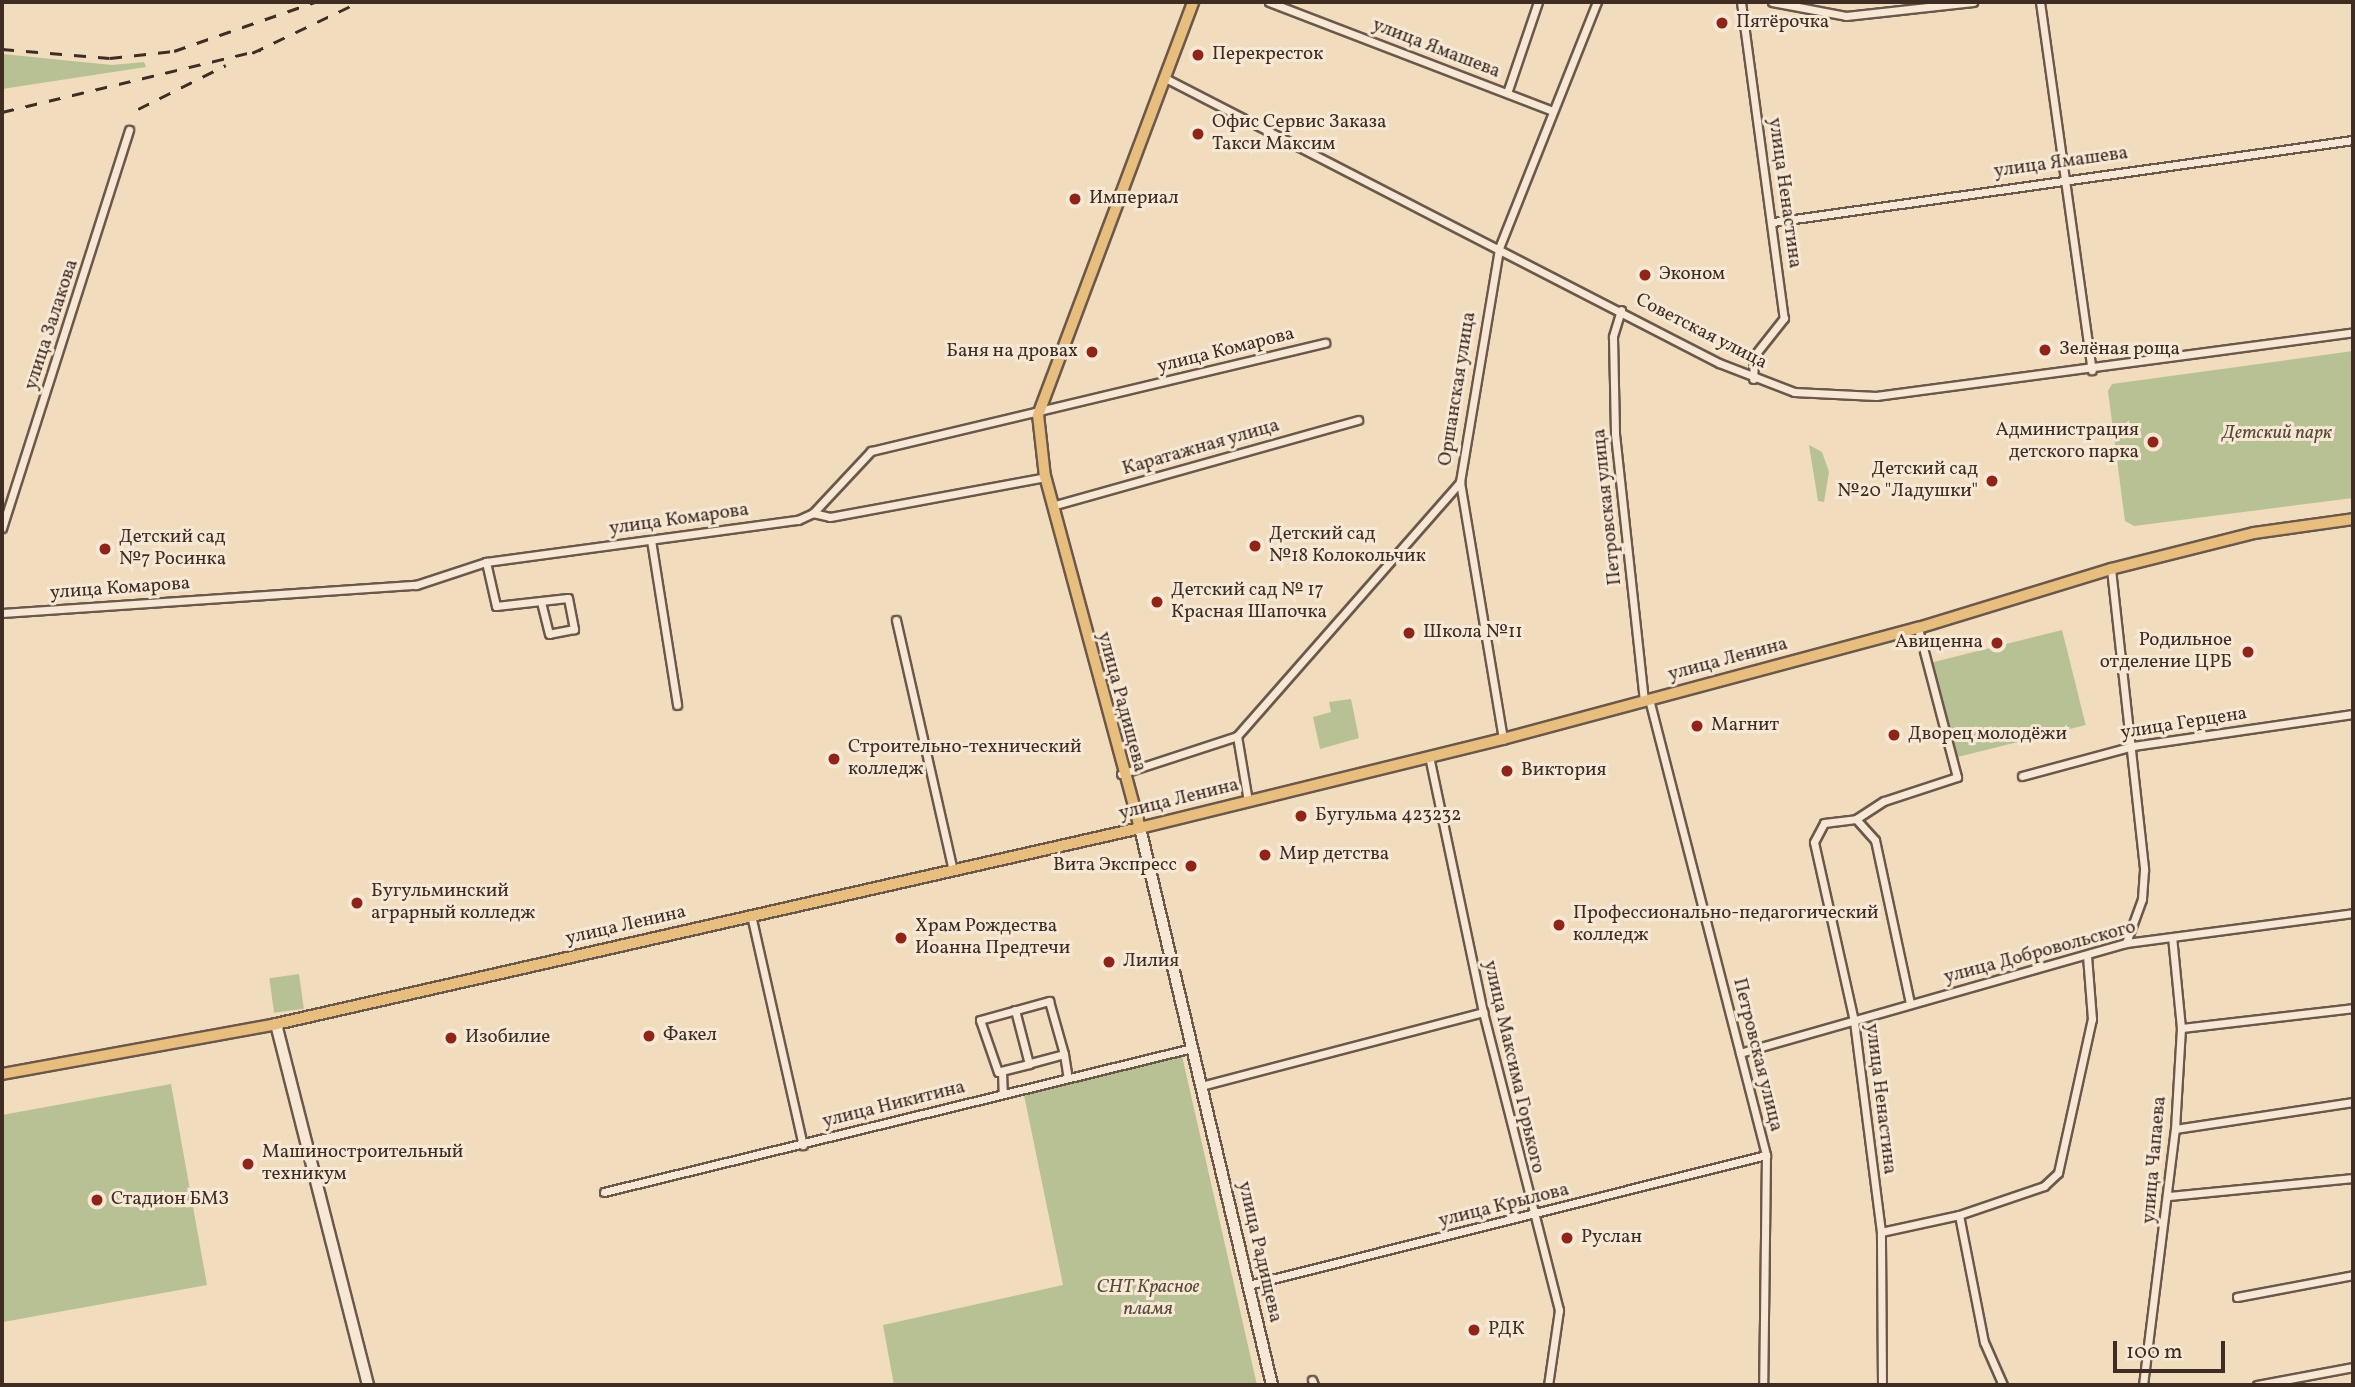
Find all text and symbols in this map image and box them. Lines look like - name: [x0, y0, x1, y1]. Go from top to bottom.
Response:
- place label: Пятёрочка: [1736, 12, 1829, 34]
- street label: улица Ямашева: [1369, 14, 1503, 84]
- marker: Пятёрочка: [1714, 15, 1730, 31]
- place label: Перекресток: [1212, 44, 1323, 66]
- marker: Перекресток: [1190, 47, 1206, 63]
- place label: Офис Сервис Заказа Такси Максим: [1212, 112, 1386, 156]
- street label: улица Ненастина: [1762, 116, 1806, 270]
- marker: Офис Сервис Заказа Такси Максим: [1190, 126, 1206, 142]
- street label: улица Ямашева: [1992, 142, 2130, 184]
- place label: Империал: [1089, 188, 1179, 210]
- marker: Империал: [1067, 191, 1083, 207]
- street label: улица Залакова: [20, 257, 84, 393]
- place label: Эконом: [1659, 264, 1725, 286]
- marker: Эконом: [1637, 267, 1653, 283]
- street label: Советская улица: [1631, 289, 1771, 375]
- street label: Оршанская улица: [1435, 310, 1481, 468]
- street label: улица Комарова: [1155, 323, 1297, 379]
- place label: Зелёная роща: [2059, 339, 2180, 361]
- place label: Баня на дровах: [946, 341, 1078, 363]
- marker: Зелёная роща: [2037, 342, 2053, 358]
- marker: Баня на дровах: [1084, 344, 1100, 360]
- street label: Каратажная улица: [1120, 415, 1282, 481]
- place label: Администрация детского парка: [1995, 420, 2139, 464]
- park label: Детский парк: [2222, 423, 2332, 445]
- street label: Петровская улица: [1588, 427, 1628, 587]
- marker: Администрация детского парка: [2145, 434, 2161, 450]
- place label: Детский сад №20 "Ладушки": [1837, 459, 1978, 503]
- marker: Детский сад №20 "Ладушки": [1984, 473, 2000, 489]
- street label: улица Комарова: [608, 499, 750, 541]
- place label: Детский сад №18 Колокольчик: [1269, 524, 1426, 568]
- place label: Детский сад №7 Росинка: [119, 527, 226, 571]
- marker: Детский сад №18 Колокольчик: [1247, 538, 1263, 554]
- marker: Детский сад №7 Росинка: [97, 541, 113, 557]
- street label: улица Комарова: [49, 573, 191, 605]
- place label: Детский сад № 17 Красная Шапочка: [1171, 580, 1327, 624]
- marker: Детский сад № 17 Красная Шапочка: [1149, 594, 1165, 610]
- place label: Школа №11: [1423, 622, 1523, 644]
- marker: Школа №11: [1401, 625, 1417, 641]
- street label: улица Радищева: [1091, 629, 1151, 775]
- place label: Родильное отделение ЦРБ: [2100, 630, 2232, 674]
- place label: Авиценна: [1895, 632, 1983, 654]
- street label: улица Ленина: [1666, 633, 1790, 687]
- marker: Авиценна: [1989, 635, 2005, 651]
- marker: Родильное отделение ЦРБ: [2238, 642, 2258, 662]
- street label: улица Герцена: [2119, 703, 2249, 745]
- place label: Магнит: [1711, 715, 1779, 737]
- marker: Магнит: [1689, 718, 1705, 734]
- place label: Дворец молодёжи: [1908, 724, 2067, 746]
- marker: Дворец молодёжи: [1886, 727, 1902, 743]
- place label: Строительно-технический колледж: [848, 737, 1082, 781]
- marker: Строительно-технический колледж: [826, 751, 842, 767]
- place label: Виктория: [1521, 760, 1607, 782]
- marker: Виктория: [1499, 763, 1515, 779]
- street label: улица Ленина: [1117, 774, 1241, 826]
- place label: Бугульма 423232: [1315, 805, 1462, 827]
- marker: Бугульма 423232: [1293, 808, 1309, 824]
- place label: Мир детства: [1279, 844, 1389, 866]
- marker: Мир детства: [1257, 847, 1273, 863]
- place label: Вита Экспресс: [1053, 855, 1177, 877]
- marker: Вита Экспресс: [1183, 858, 1199, 874]
- place label: Бугульминский аграрный колледж: [371, 881, 535, 925]
- marker: Бугульминский аграрный колледж: [349, 895, 365, 911]
- street label: улица Ленина: [564, 901, 688, 951]
- place label: Профессионально-педагогический колледж: [1573, 903, 1879, 947]
- place label: Храм Рождества Иоанна Предтечи: [915, 916, 1070, 960]
- street label: улица Добровольского: [1942, 916, 2138, 990]
- marker: Профессионально-педагогический колледж: [1551, 917, 1567, 933]
- marker: Храм Рождества Иоанна Предтечи: [893, 930, 909, 946]
- place label: Лилия: [1123, 951, 1179, 973]
- marker: Лилия: [1101, 954, 1117, 970]
- street label: улица Максима Горького: [1477, 958, 1549, 1176]
- street label: Петровская улица: [1727, 976, 1787, 1134]
- street label: улица Ненастина: [1859, 1022, 1901, 1176]
- place label: Факел: [663, 1025, 717, 1047]
- place label: Изобилие: [465, 1027, 550, 1049]
- marker: Факел: [641, 1028, 657, 1044]
- marker: Изобилие: [443, 1030, 459, 1046]
- street label: улица Никитина: [820, 1076, 968, 1134]
- street label: улица Чапаева: [2138, 1095, 2172, 1225]
- place label: Машиностроительный техникум: [262, 1142, 463, 1186]
- marker: Машиностроительный техникум: [240, 1156, 256, 1172]
- street label: улица Радищева: [1232, 1179, 1286, 1325]
- street label: улица Крылова: [1436, 1179, 1572, 1233]
- place label: Стадион БМЗ: [111, 1189, 229, 1211]
- marker: Стадион БМЗ: [89, 1192, 105, 1208]
- place label: Руслан: [1581, 1227, 1642, 1249]
- marker: Руслан: [1559, 1230, 1575, 1246]
- park label: СНТ Красное пламя: [1096, 1277, 1200, 1321]
- place label: РДК: [1488, 1319, 1525, 1341]
- marker: РДК: [1466, 1322, 1482, 1338]
- scale bar: [2117, 1328, 2229, 1372]
- text: 100 m: [2126, 1338, 2183, 1367]

